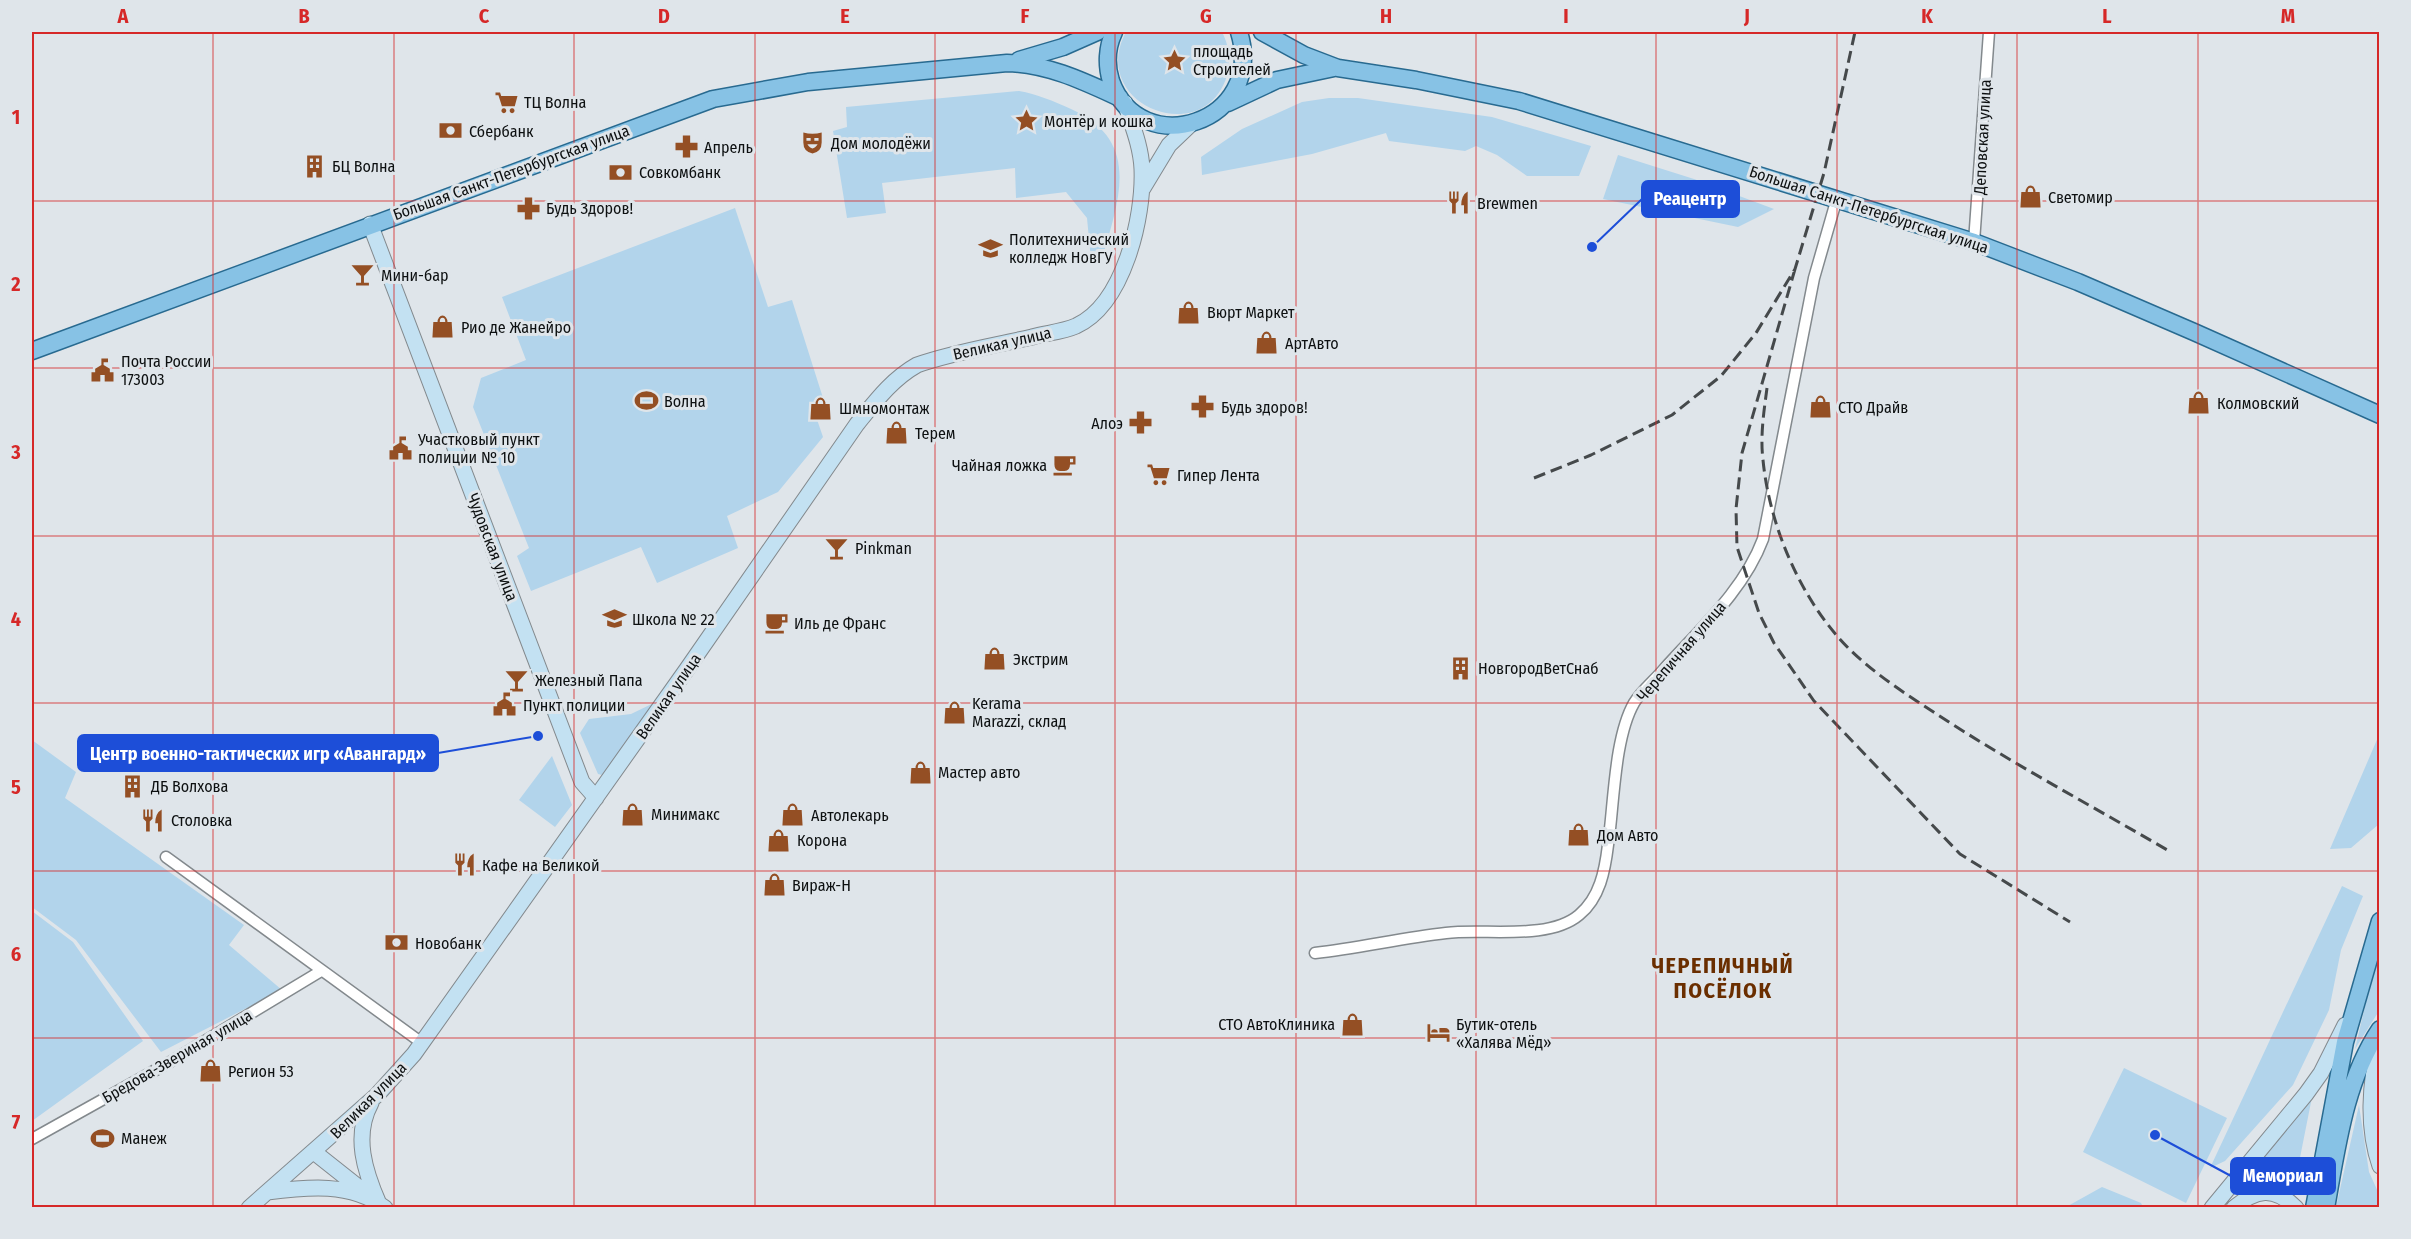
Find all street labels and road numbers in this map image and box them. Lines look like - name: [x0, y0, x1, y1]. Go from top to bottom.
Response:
- street label: Деповская улица: [1970, 79, 1995, 196]
- street label: Большая Санкт-Петербургская улица: [390, 121, 632, 224]
- street label: Большая Санкт-Петербургская улица: [1747, 162, 1991, 257]
- street label: Великая улица: [951, 323, 1053, 364]
- street label: Чудовская улица: [463, 491, 522, 604]
- street label: Черепичная улица: [1633, 597, 1730, 705]
- street label: Великая улица: [632, 650, 705, 743]
- street label: Бредова-Звериная улица: [99, 1006, 256, 1107]
- street label: Великая улица: [326, 1058, 411, 1142]

